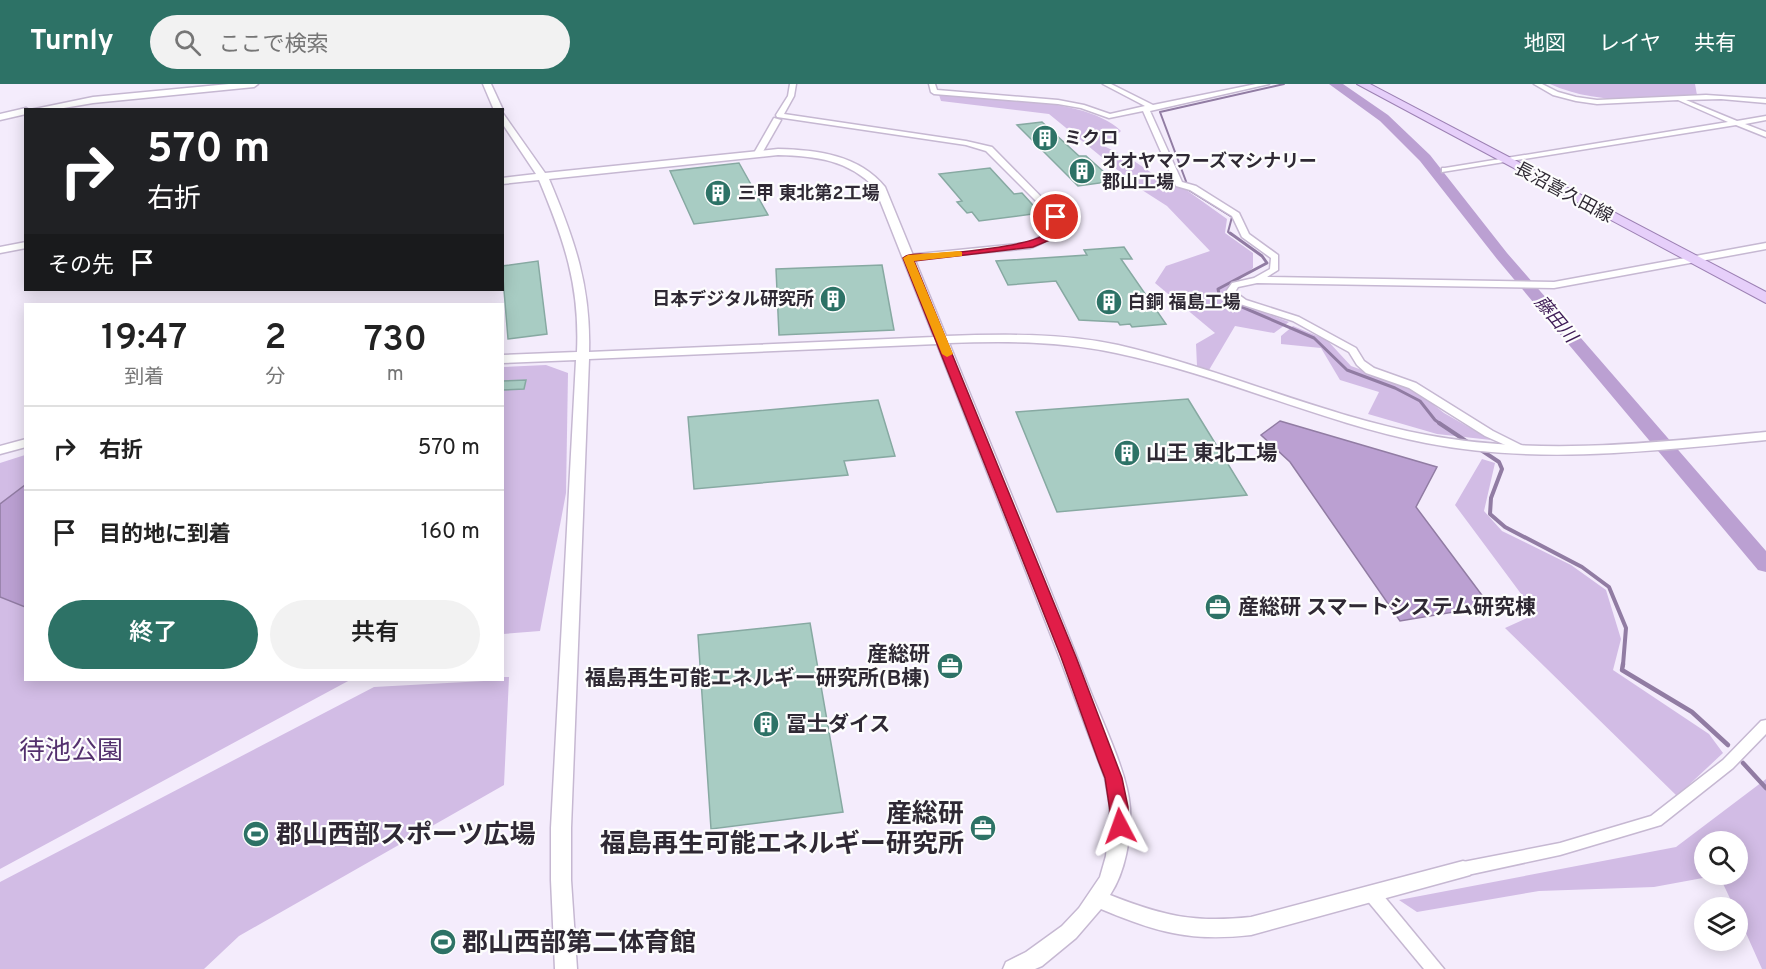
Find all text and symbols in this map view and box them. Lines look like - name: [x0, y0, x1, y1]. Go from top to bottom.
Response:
- search box: [150, 15, 570, 69]
- text: Turnly: [30, 24, 114, 60]
- icon: search: [171, 26, 204, 59]
- text: 地図: [1524, 31, 1566, 58]
- text: レイヤ: [1599, 31, 1661, 58]
- text: 共有: [1694, 31, 1736, 58]
- text: ここで検索: [219, 32, 329, 59]
- building icon: ミクロ: [1030, 123, 1060, 153]
- text: 570 m: [147, 124, 270, 177]
- place label: ミクロ: [1064, 128, 1118, 151]
- icon: right: [48, 132, 126, 210]
- place label: オオヤマフーズマシナリー 郡山工場: [1102, 151, 1317, 195]
- building icon: オオヤマフーズマシナリー 郡山工場: [1067, 156, 1097, 186]
- street label: 長沼喜久田線: [1510, 158, 1616, 229]
- building icon: 三甲 東北第2工場: [703, 178, 733, 208]
- text: 右折: [147, 183, 201, 217]
- place label: 三甲 東北第2工場: [738, 183, 880, 206]
- pin: [1030, 191, 1081, 242]
- icon: arrive: [1039, 200, 1072, 233]
- icon: arrive: [126, 246, 159, 279]
- text: その先: [48, 253, 114, 280]
- building icon: 日本デジタル研究所: [818, 284, 848, 314]
- building icon: 白銅 福島工場: [1094, 287, 1124, 317]
- place label: 日本デジタル研究所: [652, 289, 814, 312]
- place label: 白銅 福島工場: [1128, 292, 1241, 315]
- water label: 藤田川: [1529, 292, 1582, 350]
- text: 19:47: [101, 316, 188, 362]
- text: 2: [265, 316, 287, 362]
- text: 730: [364, 318, 427, 364]
- text: m: [387, 362, 404, 388]
- text: 到着: [124, 365, 164, 391]
- text: 分: [266, 365, 286, 391]
- icon: right: [48, 432, 81, 465]
- text: 570 m: [418, 435, 480, 462]
- text: 右折: [99, 438, 143, 465]
- building icon: 山王 東北工場: [1112, 438, 1142, 468]
- place label: 山王 東北工場: [1146, 441, 1277, 468]
- icon: arrive: [48, 516, 81, 549]
- text: 160 m: [421, 519, 480, 546]
- text: 目的地に到着: [99, 522, 231, 549]
- office icon: 産総研 スマートシステム研究棟: [1203, 592, 1233, 622]
- place label: 産総研 スマートシステム研究棟: [1238, 595, 1536, 622]
- button: 終了: [48, 600, 258, 669]
- button: 共有: [270, 600, 480, 669]
- place label: 産総研 福島再生可能エネルギー研究所(B棟): [585, 642, 930, 693]
- office icon: 産総研 福島再生可能エネルギー研究所(B棟): [935, 651, 965, 681]
- building icon: 冨士ダイス: [751, 709, 781, 739]
- place label: 冨士ダイス: [786, 712, 890, 739]
- park label: 待池公園: [19, 736, 123, 769]
- position arrow: [1088, 794, 1152, 858]
- place label: 産総研 福島再生可能エネルギー研究所: [600, 799, 964, 862]
- office icon: 産総研 福島再生可能エネルギー研究所: [968, 813, 998, 843]
- sports icon: 郡山西部スポーツ広場: [241, 819, 271, 849]
- place label: 郡山西部スポーツ広場: [276, 820, 535, 853]
- map controls: [1694, 831, 1748, 951]
- button: search: [1694, 831, 1748, 885]
- button: layers: [1694, 897, 1748, 951]
- sports icon: 郡山西部第二体育館: [428, 927, 458, 957]
- place label: 郡山西部第二体育館: [462, 928, 696, 961]

